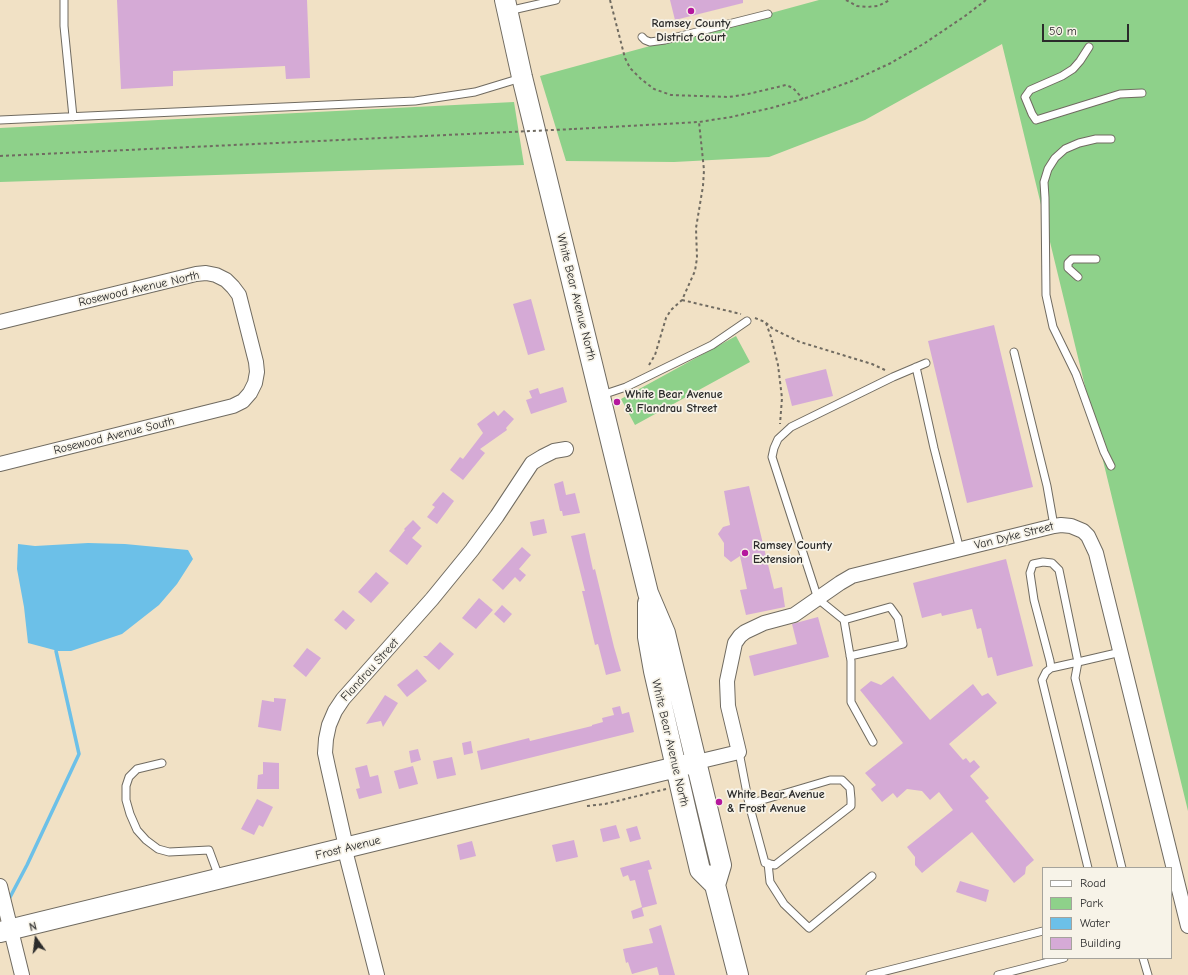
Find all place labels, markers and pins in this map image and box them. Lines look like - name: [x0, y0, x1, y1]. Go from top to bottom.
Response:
- marker: Ramsey County District Court: [686, 6, 696, 16]
- place label: Ramsey County District Court: [652, 17, 730, 45]
- place label: White Bear Avenue & Flandrau Street: [625, 388, 723, 416]
- marker: White Bear Avenue & Flandrau Street: [612, 397, 622, 407]
- place label: Ramsey County Extension: [753, 539, 832, 567]
- marker: Ramsey County Extension: [740, 548, 750, 558]
- place label: White Bear Avenue & Frost Avenue: [727, 788, 825, 816]
- marker: White Bear Avenue & Frost Avenue: [714, 797, 724, 807]

